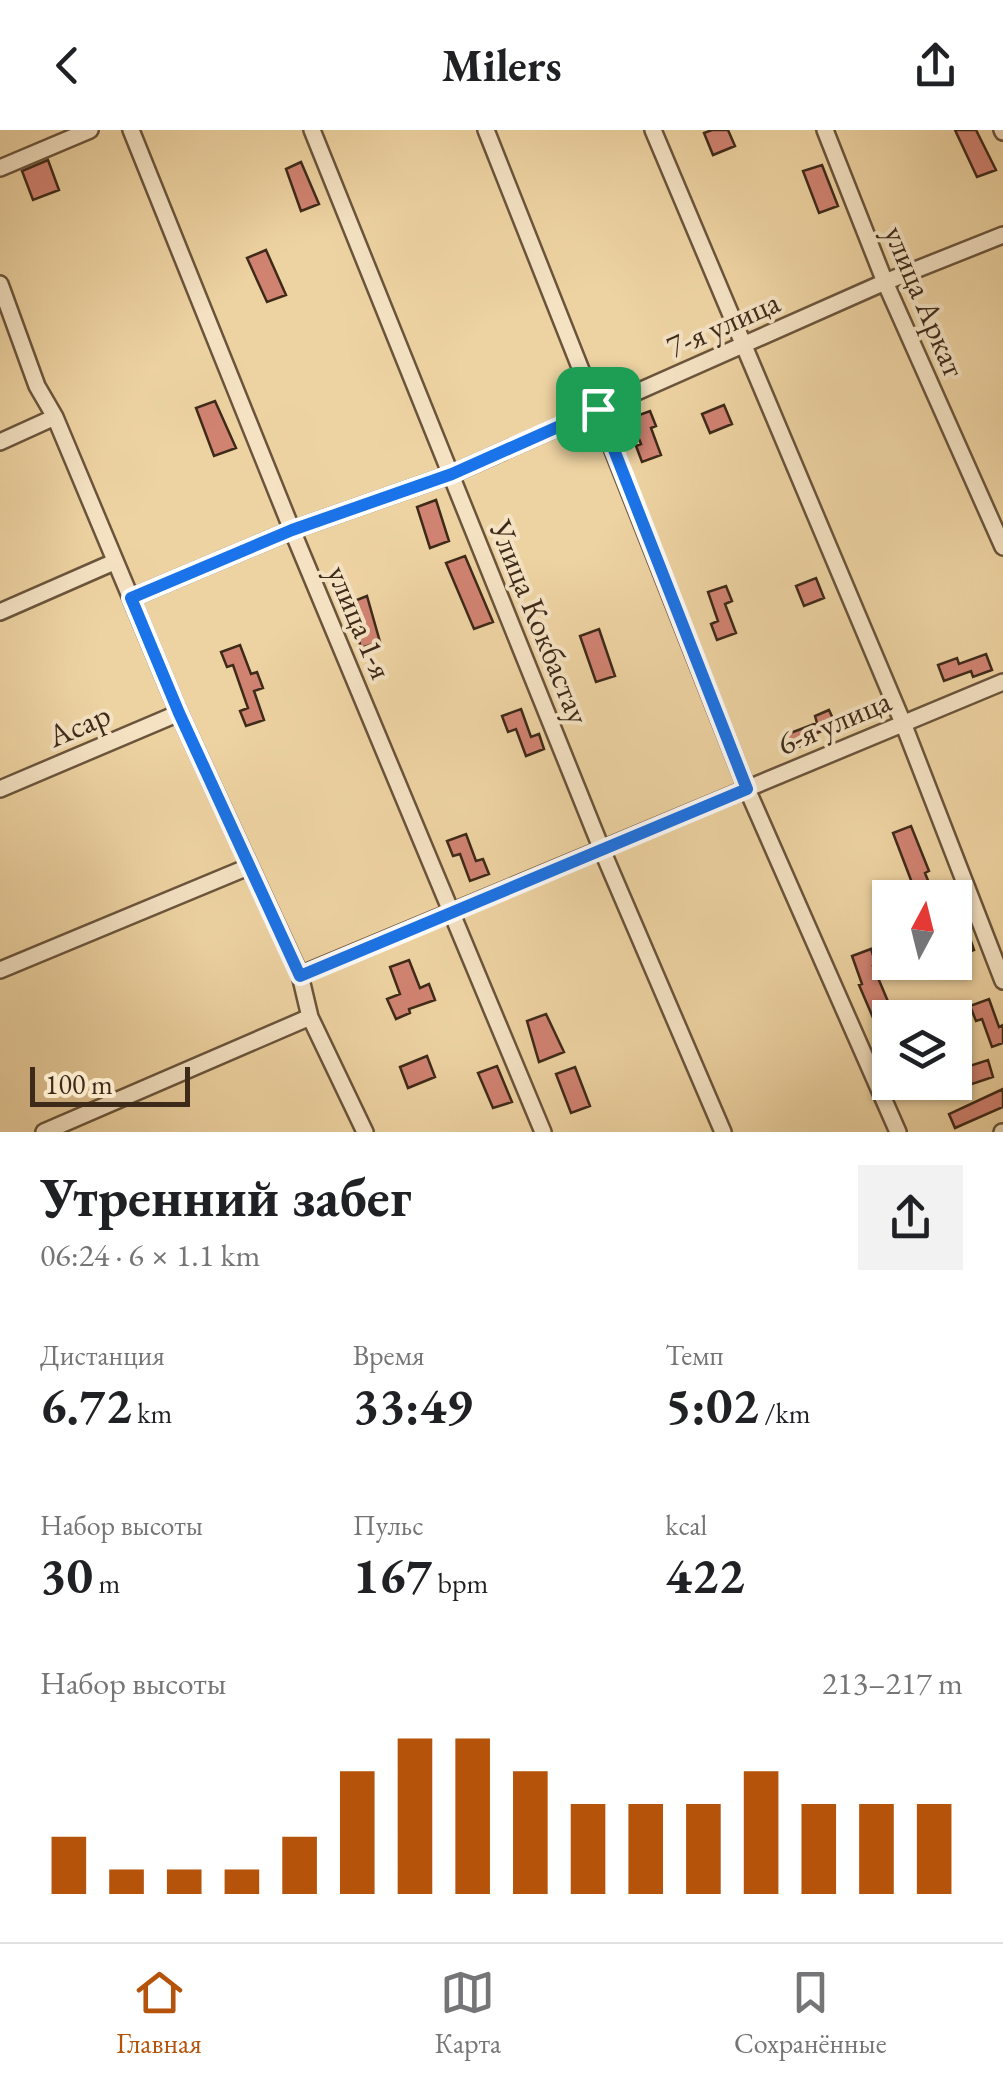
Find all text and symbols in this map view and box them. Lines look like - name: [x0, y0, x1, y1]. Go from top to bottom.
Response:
- text: Milers: [441, 36, 562, 94]
- icon: back: [40, 38, 95, 93]
- icon: share: [908, 38, 963, 93]
- street label: улица Аркат: [874, 219, 976, 383]
- street label: 7-я улица: [660, 280, 786, 367]
- pin: [556, 367, 641, 452]
- icon: arrive: [571, 382, 626, 437]
- street label: Улица Кокбастау: [480, 513, 600, 731]
- street label: улица 1-я: [317, 559, 403, 685]
- street label: 6-я улица: [771, 679, 897, 765]
- street label: Асар: [40, 693, 117, 757]
- north arrow: [872, 880, 972, 980]
- map controls: [872, 880, 972, 1100]
- button: layers: [872, 1000, 972, 1100]
- scale bar: [30, 1062, 190, 1106]
- text: 100 m: [45, 1066, 113, 1102]
- text: Утренний забег: [40, 1161, 412, 1232]
- button: share: [858, 1165, 963, 1270]
- text: 06:24 · 6 × 1.1 km: [40, 1234, 260, 1276]
- text: Дистанция: [40, 1337, 165, 1373]
- text: Время: [353, 1337, 425, 1373]
- text: Темп: [665, 1337, 724, 1373]
- text: 6.72: [40, 1373, 132, 1438]
- text: 33:49: [353, 1373, 473, 1438]
- text: 5:02: [665, 1373, 759, 1438]
- text: km: [132, 1395, 172, 1431]
- text: /km: [759, 1395, 810, 1431]
- text: Набор высоты: [40, 1507, 203, 1543]
- text: Пульс: [353, 1507, 424, 1543]
- text: kcal: [665, 1507, 707, 1543]
- text: 30: [40, 1543, 93, 1608]
- text: 167: [353, 1543, 432, 1608]
- text: 422: [665, 1543, 745, 1608]
- text: m: [93, 1565, 120, 1601]
- text: bpm: [432, 1565, 488, 1601]
- text: Набор высоты: [40, 1662, 226, 1704]
- text: 213–217 m: [822, 1662, 963, 1704]
- tab: Главная: [116, 1965, 202, 2061]
- tab: Карта: [434, 1965, 501, 2061]
- tab: Сохранённые: [734, 1965, 887, 2061]

